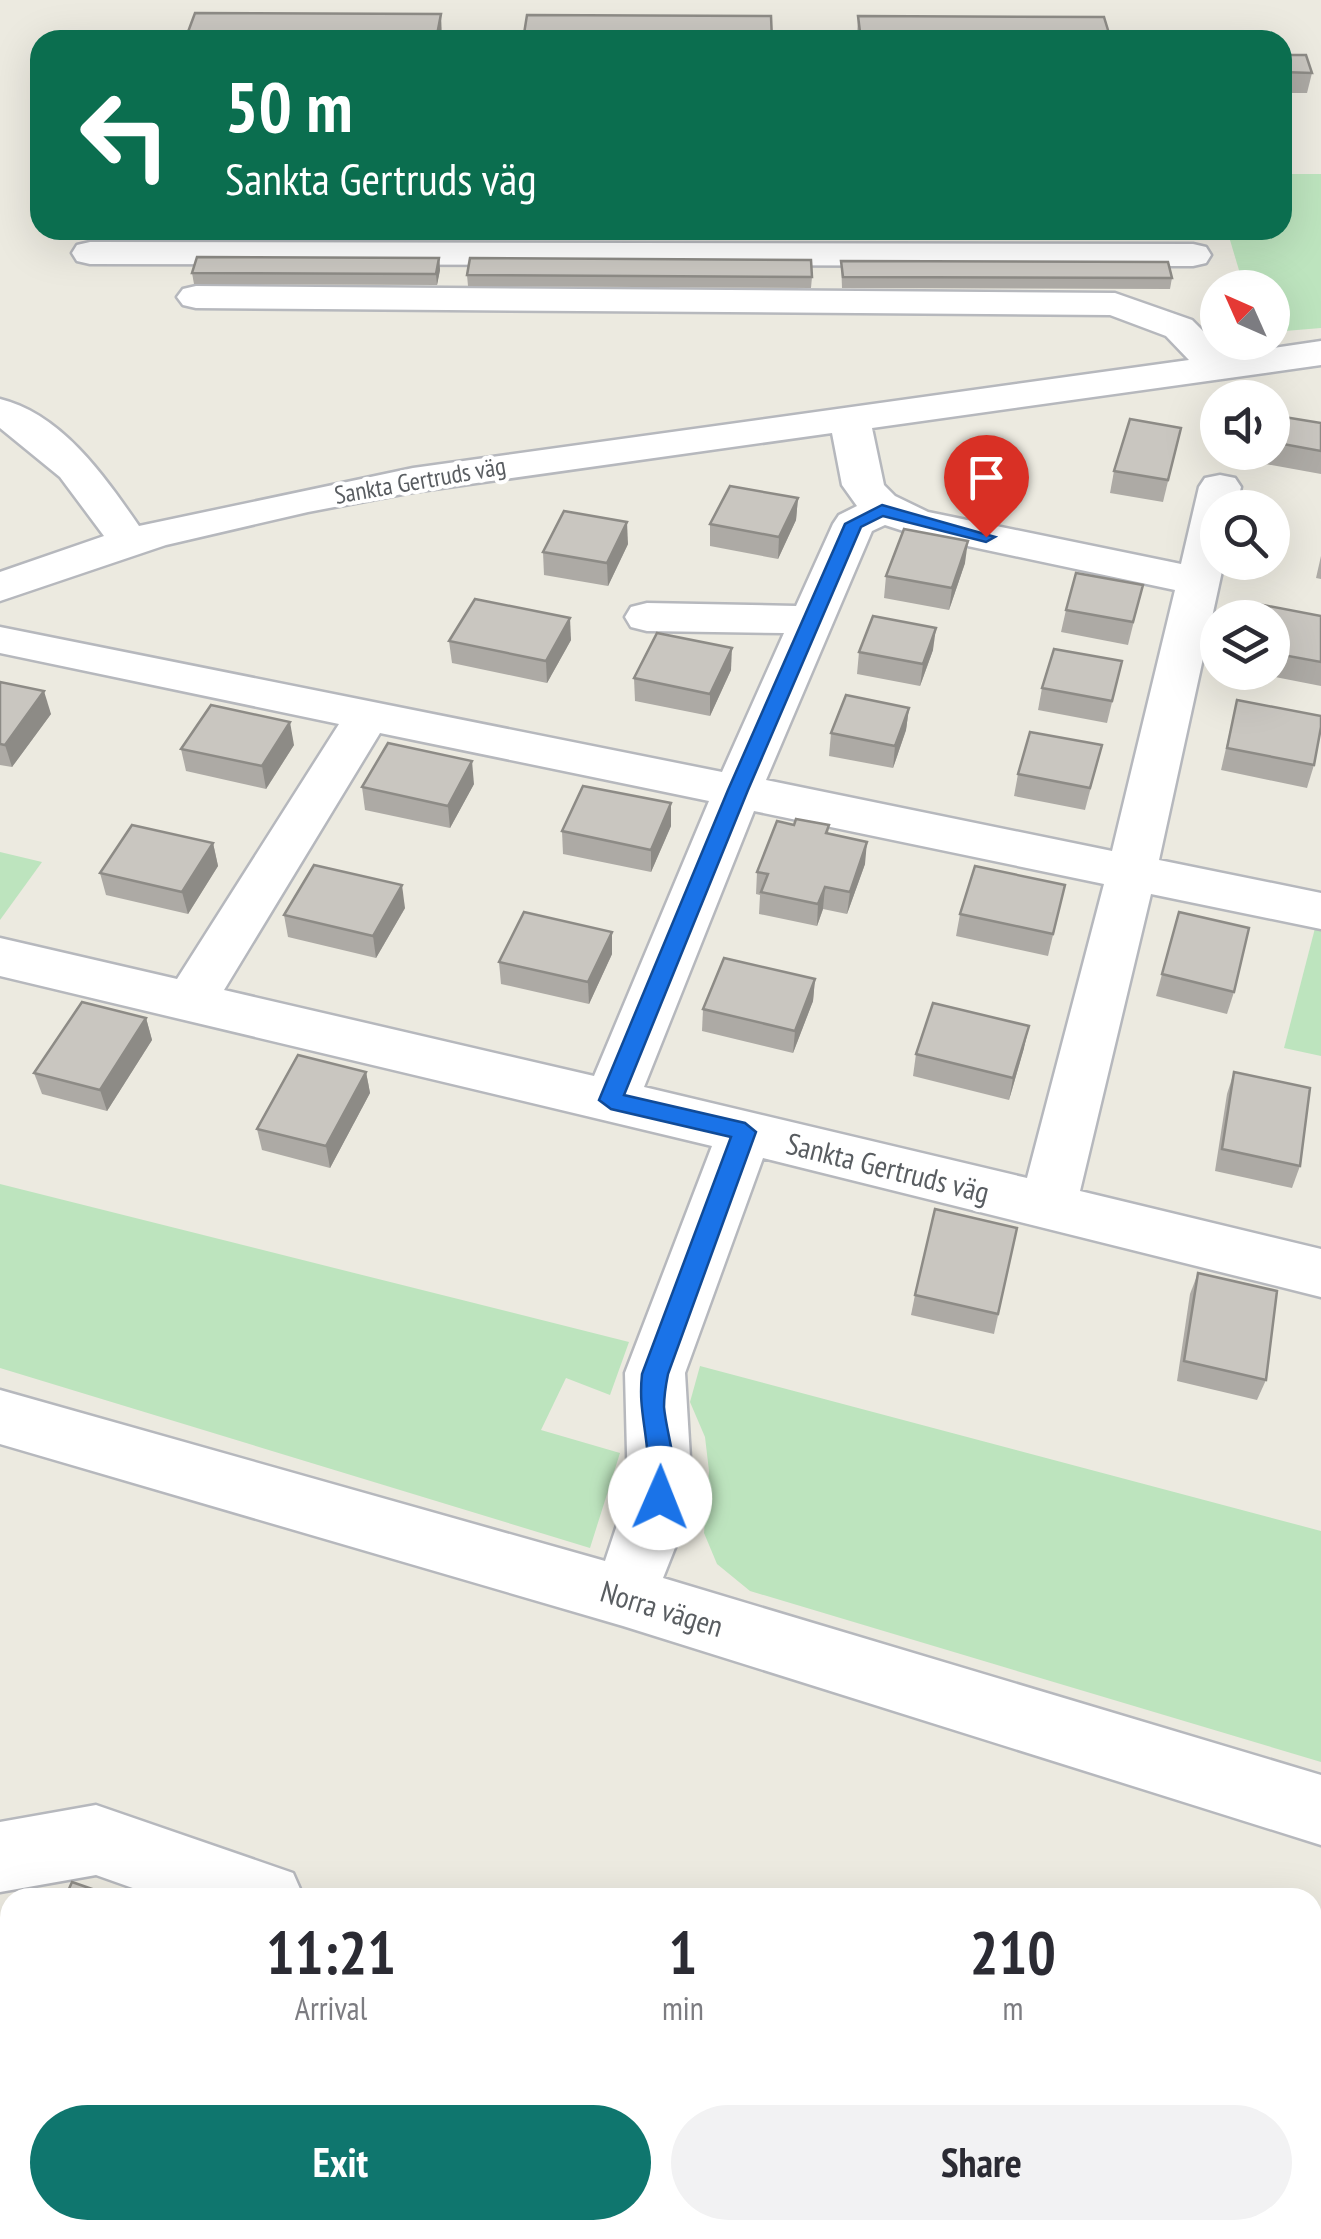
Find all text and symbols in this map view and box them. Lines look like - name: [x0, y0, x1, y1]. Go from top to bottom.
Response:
- text: 50 m: [225, 61, 353, 151]
- icon: left: [60, 70, 190, 200]
- text: Sankta Gertruds väg: [225, 149, 537, 207]
- north arrow: [1200, 270, 1290, 360]
- map controls: [1200, 270, 1290, 690]
- button: sound: [1200, 380, 1290, 470]
- pin: [944, 435, 1029, 538]
- street label: Sankta Gertruds väg: [332, 449, 508, 511]
- icon: arrive: [959, 450, 1014, 505]
- button: search: [1200, 490, 1290, 580]
- button: layers: [1200, 600, 1290, 690]
- street label: Sankta Gertruds väg: [782, 1123, 994, 1211]
- position arrow: [608, 1446, 712, 1550]
- street label: Norra vägen: [596, 1571, 728, 1645]
- text: 11:21: [266, 1913, 396, 1991]
- text: 1: [669, 1913, 697, 1991]
- text: 210: [970, 1913, 1056, 1991]
- text: Arrival: [295, 1987, 367, 2029]
- text: min: [662, 1987, 704, 2029]
- text: m: [1002, 1987, 1023, 2029]
- button: Exit: [30, 2105, 651, 2220]
- button: Share: [671, 2105, 1292, 2220]

